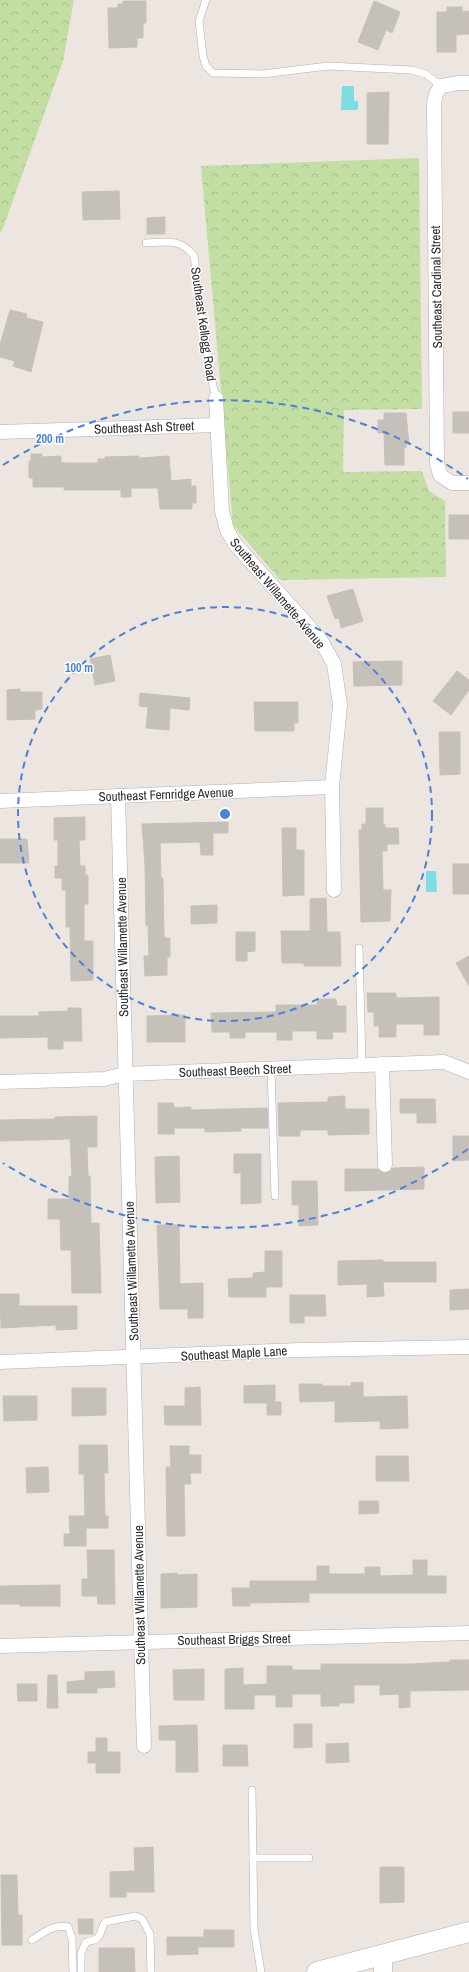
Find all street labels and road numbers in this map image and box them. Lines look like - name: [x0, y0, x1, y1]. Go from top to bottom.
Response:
- street label: Southeast Cardinal Street: [427, 225, 446, 348]
- street label: Southeast Kellogg Road: [187, 266, 220, 382]
- street label: Southeast Ash Street: [94, 417, 194, 438]
- street label: Southeast Willamette Avenue: [226, 534, 329, 652]
- street label: Southeast Fernridge Avenue: [98, 784, 234, 805]
- street label: Southeast Willamette Avenue: [113, 877, 132, 1017]
- street label: Southeast Beech Street: [178, 1060, 292, 1081]
- street label: Southeast Willamette Avenue: [121, 1201, 142, 1341]
- street label: Southeast Maple Lane: [180, 1342, 288, 1365]
- street label: Southeast Willamette Avenue: [130, 1525, 149, 1665]
- street label: Southeast Briggs Street: [177, 1630, 291, 1649]

